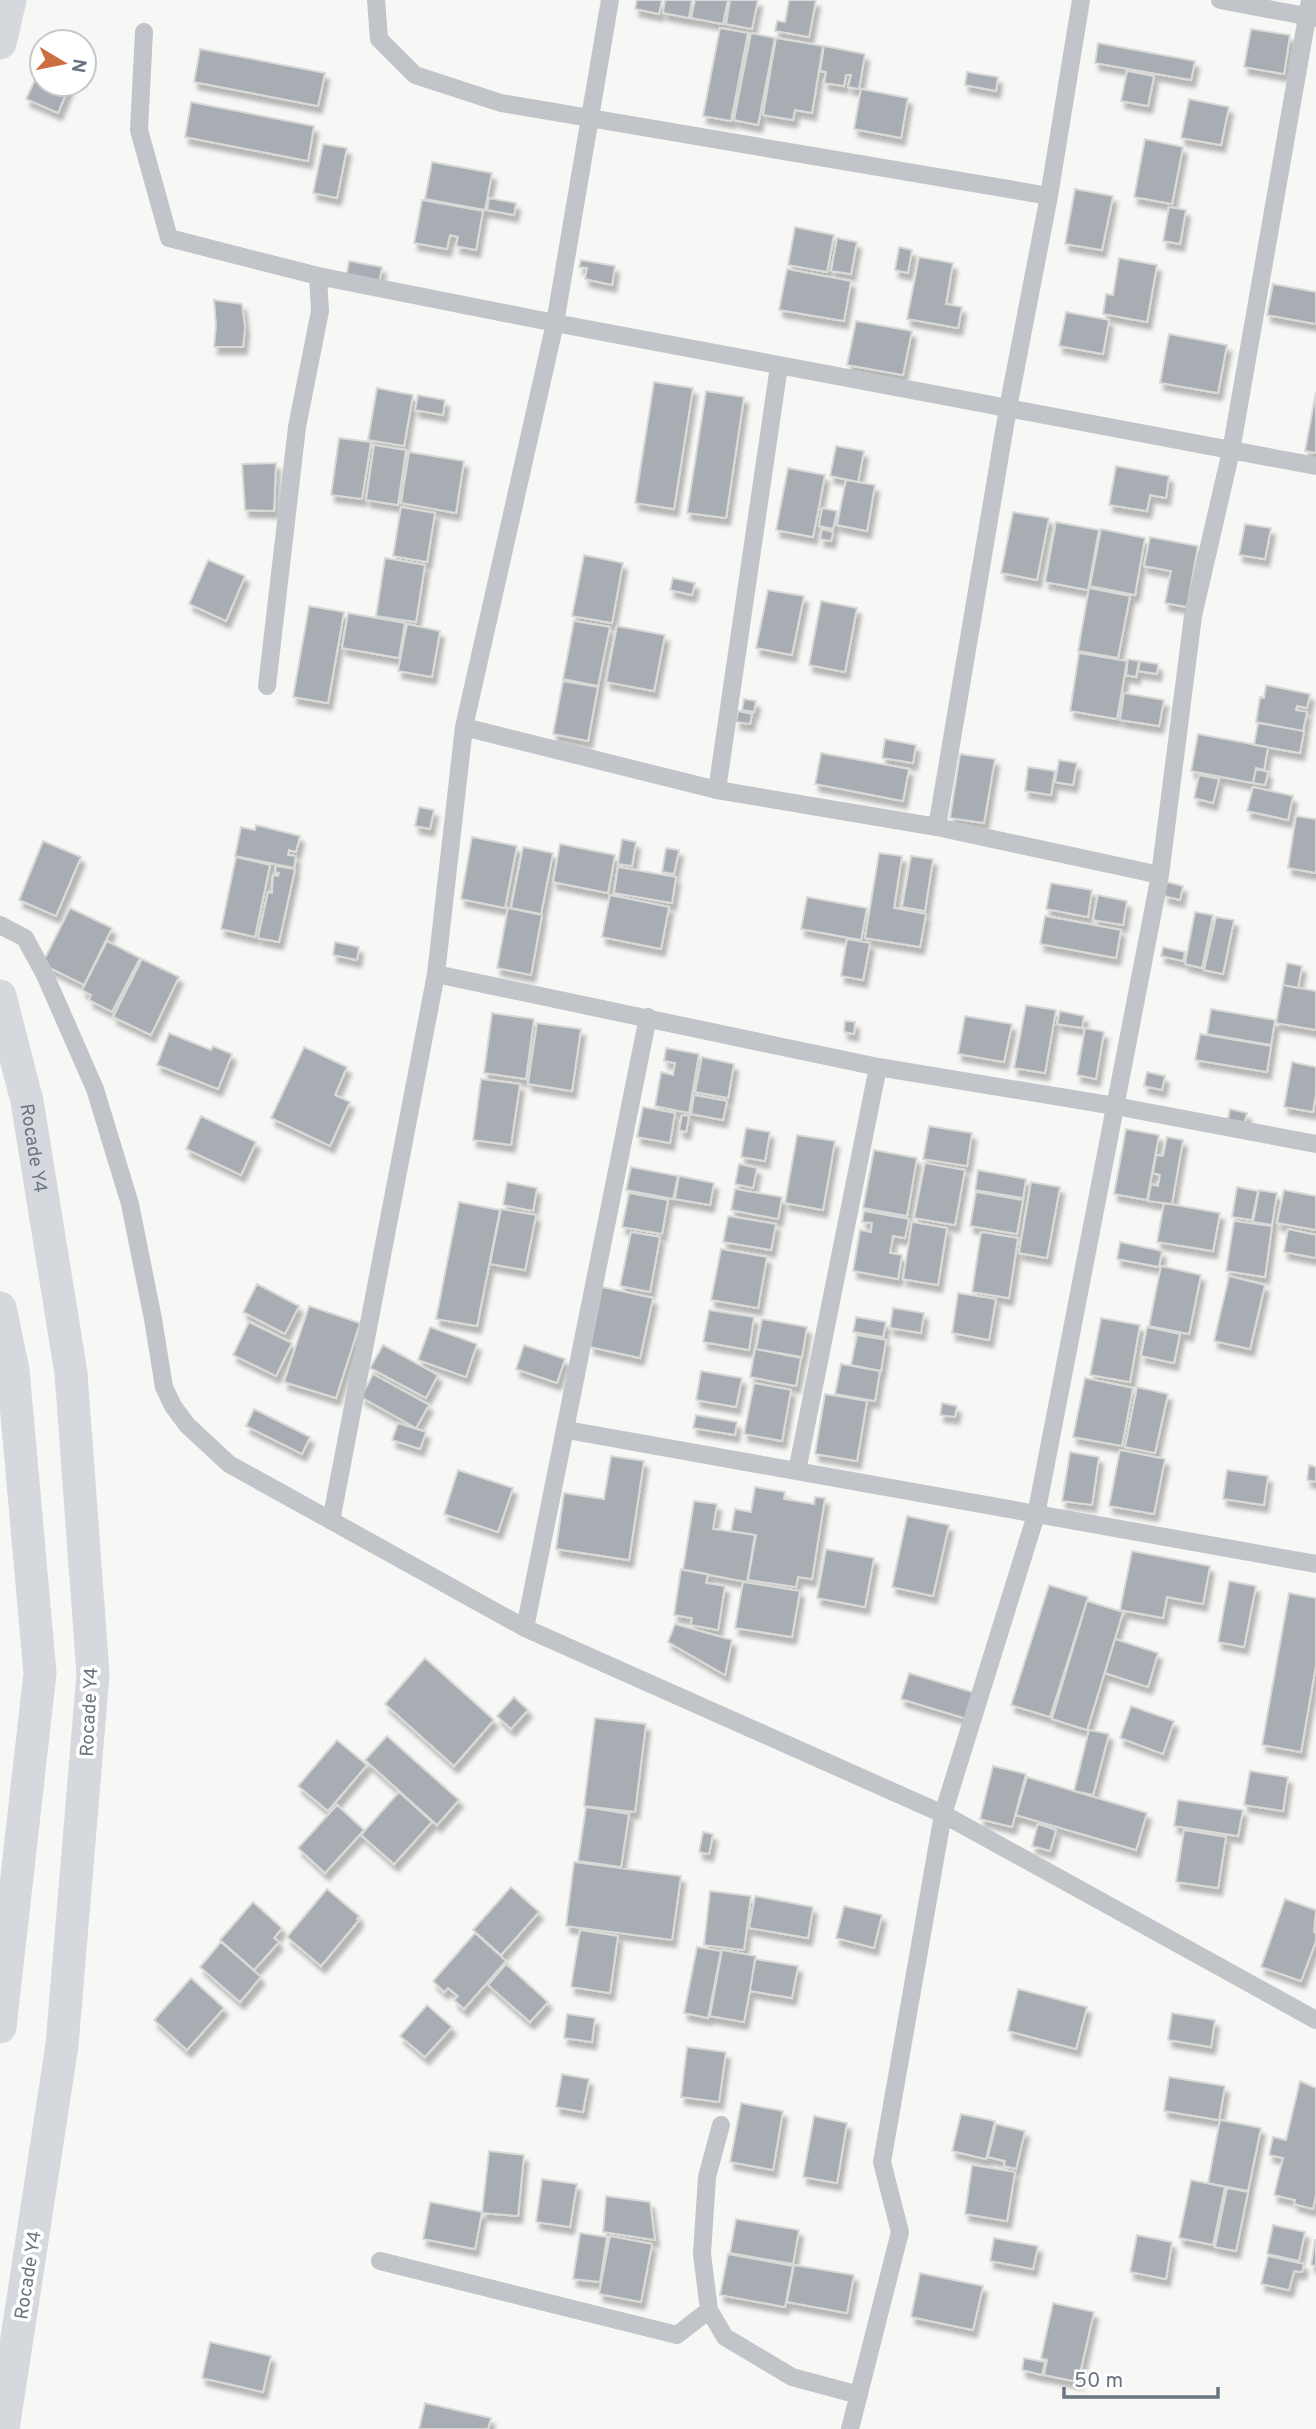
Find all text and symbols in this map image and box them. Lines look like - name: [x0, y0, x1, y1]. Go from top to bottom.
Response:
- north arrow: [28, 28, 98, 98]
- text: N: [65, 57, 91, 74]
- street label: Rocade Y4: [14, 1102, 52, 1194]
- street label: Rocade Y4: [76, 1667, 104, 1757]
- street label: Rocade Y4: [10, 2229, 48, 2321]
- scale bar: [1064, 2356, 1218, 2400]
- text: 50 m: [1074, 2368, 1123, 2395]

